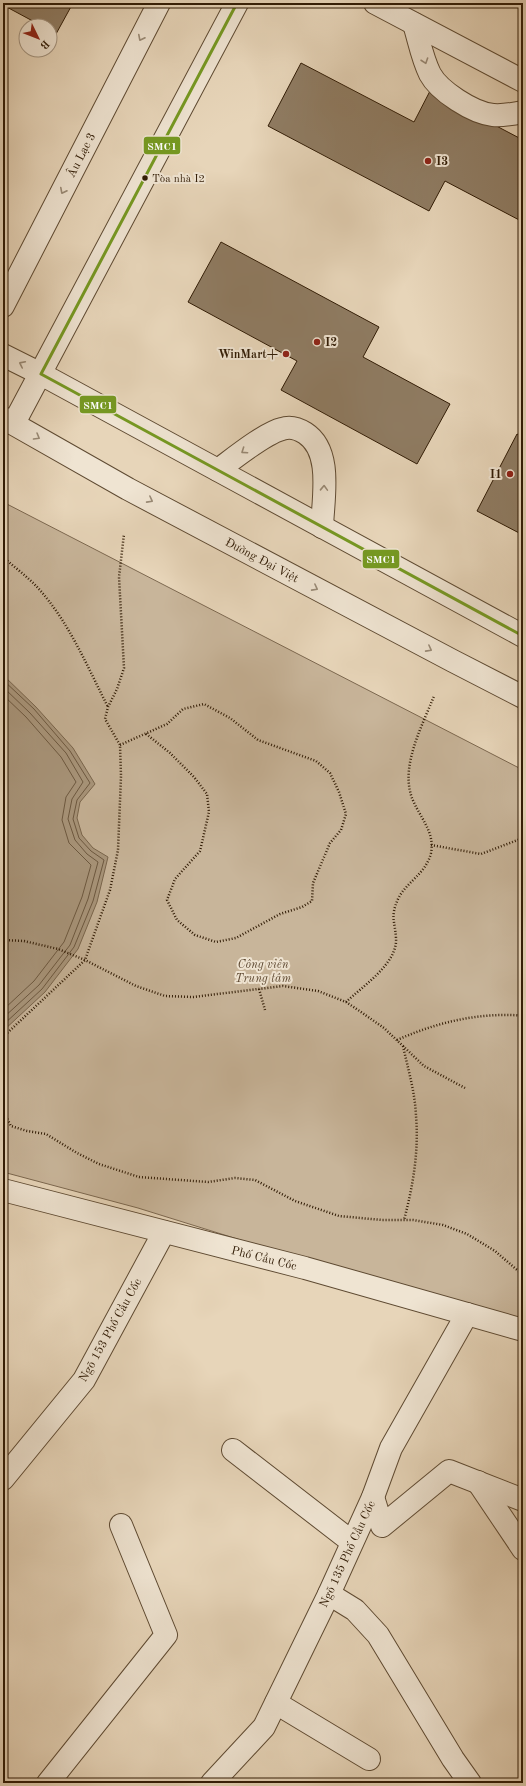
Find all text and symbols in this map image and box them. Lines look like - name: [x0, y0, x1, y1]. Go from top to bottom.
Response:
- north arrow: [18, 18, 58, 58]
- one-way arrow: [139, 33, 146, 41]
- text: B: [37, 37, 51, 51]
- one-way arrow: [420, 58, 429, 65]
- street label: Âu Lạc 3: [63, 130, 98, 180]
- line badge: SMC1: [143, 136, 181, 155]
- text: SMC1: [147, 142, 177, 153]
- marker: I3: [423, 156, 433, 166]
- place label: I3: [436, 156, 448, 168]
- marker: Tòa nhà I2: [140, 173, 150, 183]
- place label: Tòa nhà I2: [152, 174, 205, 185]
- one-way arrow: [60, 186, 67, 194]
- marker: I2: [312, 337, 322, 347]
- place label: I2: [325, 337, 337, 349]
- place label: WinMart+: [218, 349, 278, 361]
- marker: WinMart+: [281, 349, 291, 359]
- one-way arrow: [19, 362, 26, 369]
- line badge: SMC1: [79, 395, 117, 414]
- text: SMC1: [83, 401, 113, 412]
- one-way arrow: [33, 432, 40, 439]
- one-way arrow: [241, 447, 248, 454]
- place label: I1: [490, 469, 502, 481]
- marker: I1: [505, 469, 515, 479]
- one-way arrow: [319, 485, 328, 491]
- one-way arrow: [146, 496, 154, 503]
- street label: Đường Đại Việt: [223, 536, 300, 585]
- line badge: SMC1: [362, 549, 400, 569]
- text: SMC1: [366, 555, 396, 566]
- one-way arrow: [310, 583, 318, 590]
- one-way arrow: [425, 644, 433, 651]
- park label: Công viên Trung tâm: [235, 959, 291, 985]
- street label: Phố Cầu Cốc: [230, 1243, 298, 1273]
- street label: Ngõ 153 Phố Cầu Cốc: [76, 1276, 144, 1384]
- street label: Ngõ 135 Phố Cầu Cốc: [316, 1498, 378, 1610]

